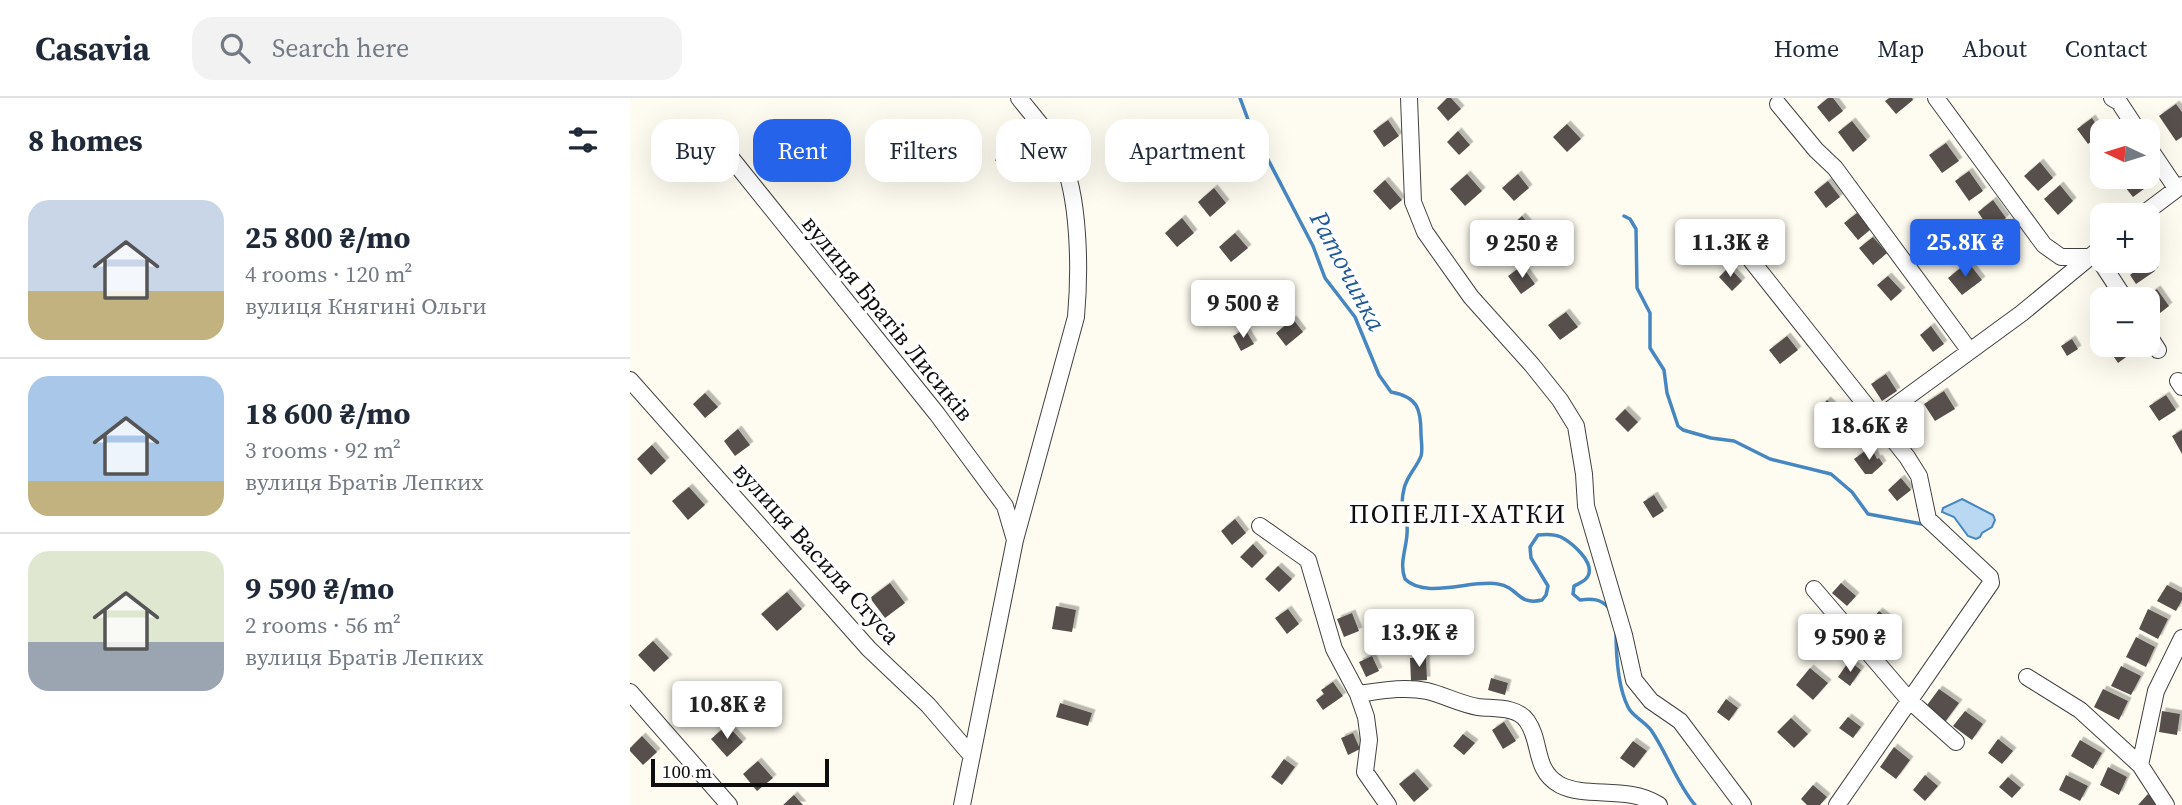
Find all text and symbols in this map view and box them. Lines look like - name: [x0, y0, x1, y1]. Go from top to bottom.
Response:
- search box: [192, 17, 682, 80]
- text: Casavia: [35, 26, 150, 71]
- icon: search: [216, 29, 254, 67]
- text: Search here: [272, 30, 409, 66]
- text: Home: [1774, 32, 1839, 65]
- text: Map: [1877, 32, 1924, 65]
- text: About: [1962, 32, 2027, 65]
- text: Contact: [2065, 32, 2147, 65]
- chip: Buy: [651, 119, 739, 182]
- chip: Rent: [753, 119, 851, 182]
- chip: Filters: [865, 119, 982, 182]
- chip: New: [996, 119, 1091, 182]
- chip: Apartment: [1105, 119, 1269, 182]
- north arrow: [2090, 119, 2160, 189]
- map controls: [2090, 119, 2160, 357]
- text: 8 homes: [28, 120, 143, 161]
- icon: filters: [564, 121, 602, 159]
- button: +: [2090, 203, 2160, 273]
- water label: Раточинка: [1301, 204, 1395, 338]
- street label: вулиця Братів Лисиків: [795, 208, 981, 428]
- text: 25 800 ₴/mo: [245, 217, 410, 258]
- pin: 9 250 ₴: [1457, 220, 1587, 280]
- pin: 11.3K ₴: [1665, 220, 1795, 279]
- pin: 25.8K ₴: [1900, 220, 2030, 279]
- text: 11.3K ₴: [1691, 226, 1769, 258]
- text: 25.8K ₴: [1926, 226, 2004, 258]
- text: 9 250 ₴: [1486, 227, 1558, 259]
- icon: home: [84, 228, 168, 312]
- text: 4 rooms · 120 m²: [245, 258, 412, 290]
- pin: 9 500 ₴: [1178, 280, 1308, 340]
- text: 9 500 ₴: [1207, 287, 1279, 319]
- button: −: [2090, 287, 2160, 357]
- text: вулиця Княгині Ольги: [245, 290, 487, 322]
- text: 18 600 ₴/mo: [245, 393, 410, 434]
- pin: 18.6K ₴: [1804, 402, 1934, 462]
- icon: home: [84, 404, 168, 488]
- text: 18.6K ₴: [1830, 409, 1908, 441]
- text: 3 rooms · 92 m²: [245, 434, 401, 466]
- street label: вулиця Василя Стуса: [726, 455, 909, 652]
- text: вулиця Братів Лепких: [245, 466, 484, 498]
- district label: ПОПЕЛІ-ХАТКИ: [1349, 496, 1567, 532]
- text: 9 590 ₴/mo: [245, 568, 394, 609]
- icon: home: [84, 579, 168, 663]
- text: 2 rooms · 56 m²: [245, 609, 401, 641]
- pin: 13.9K ₴: [1354, 610, 1484, 669]
- pin: 9 590 ₴: [1785, 614, 1915, 674]
- text: 13.9K ₴: [1380, 616, 1458, 648]
- text: 9 590 ₴: [1814, 621, 1886, 653]
- text: вулиця Братів Лепких: [245, 641, 484, 673]
- pin: 10.8K ₴: [662, 682, 792, 741]
- text: 10.8K ₴: [688, 688, 766, 720]
- scale bar: [651, 756, 830, 788]
- text: 100 m: [662, 758, 712, 784]

